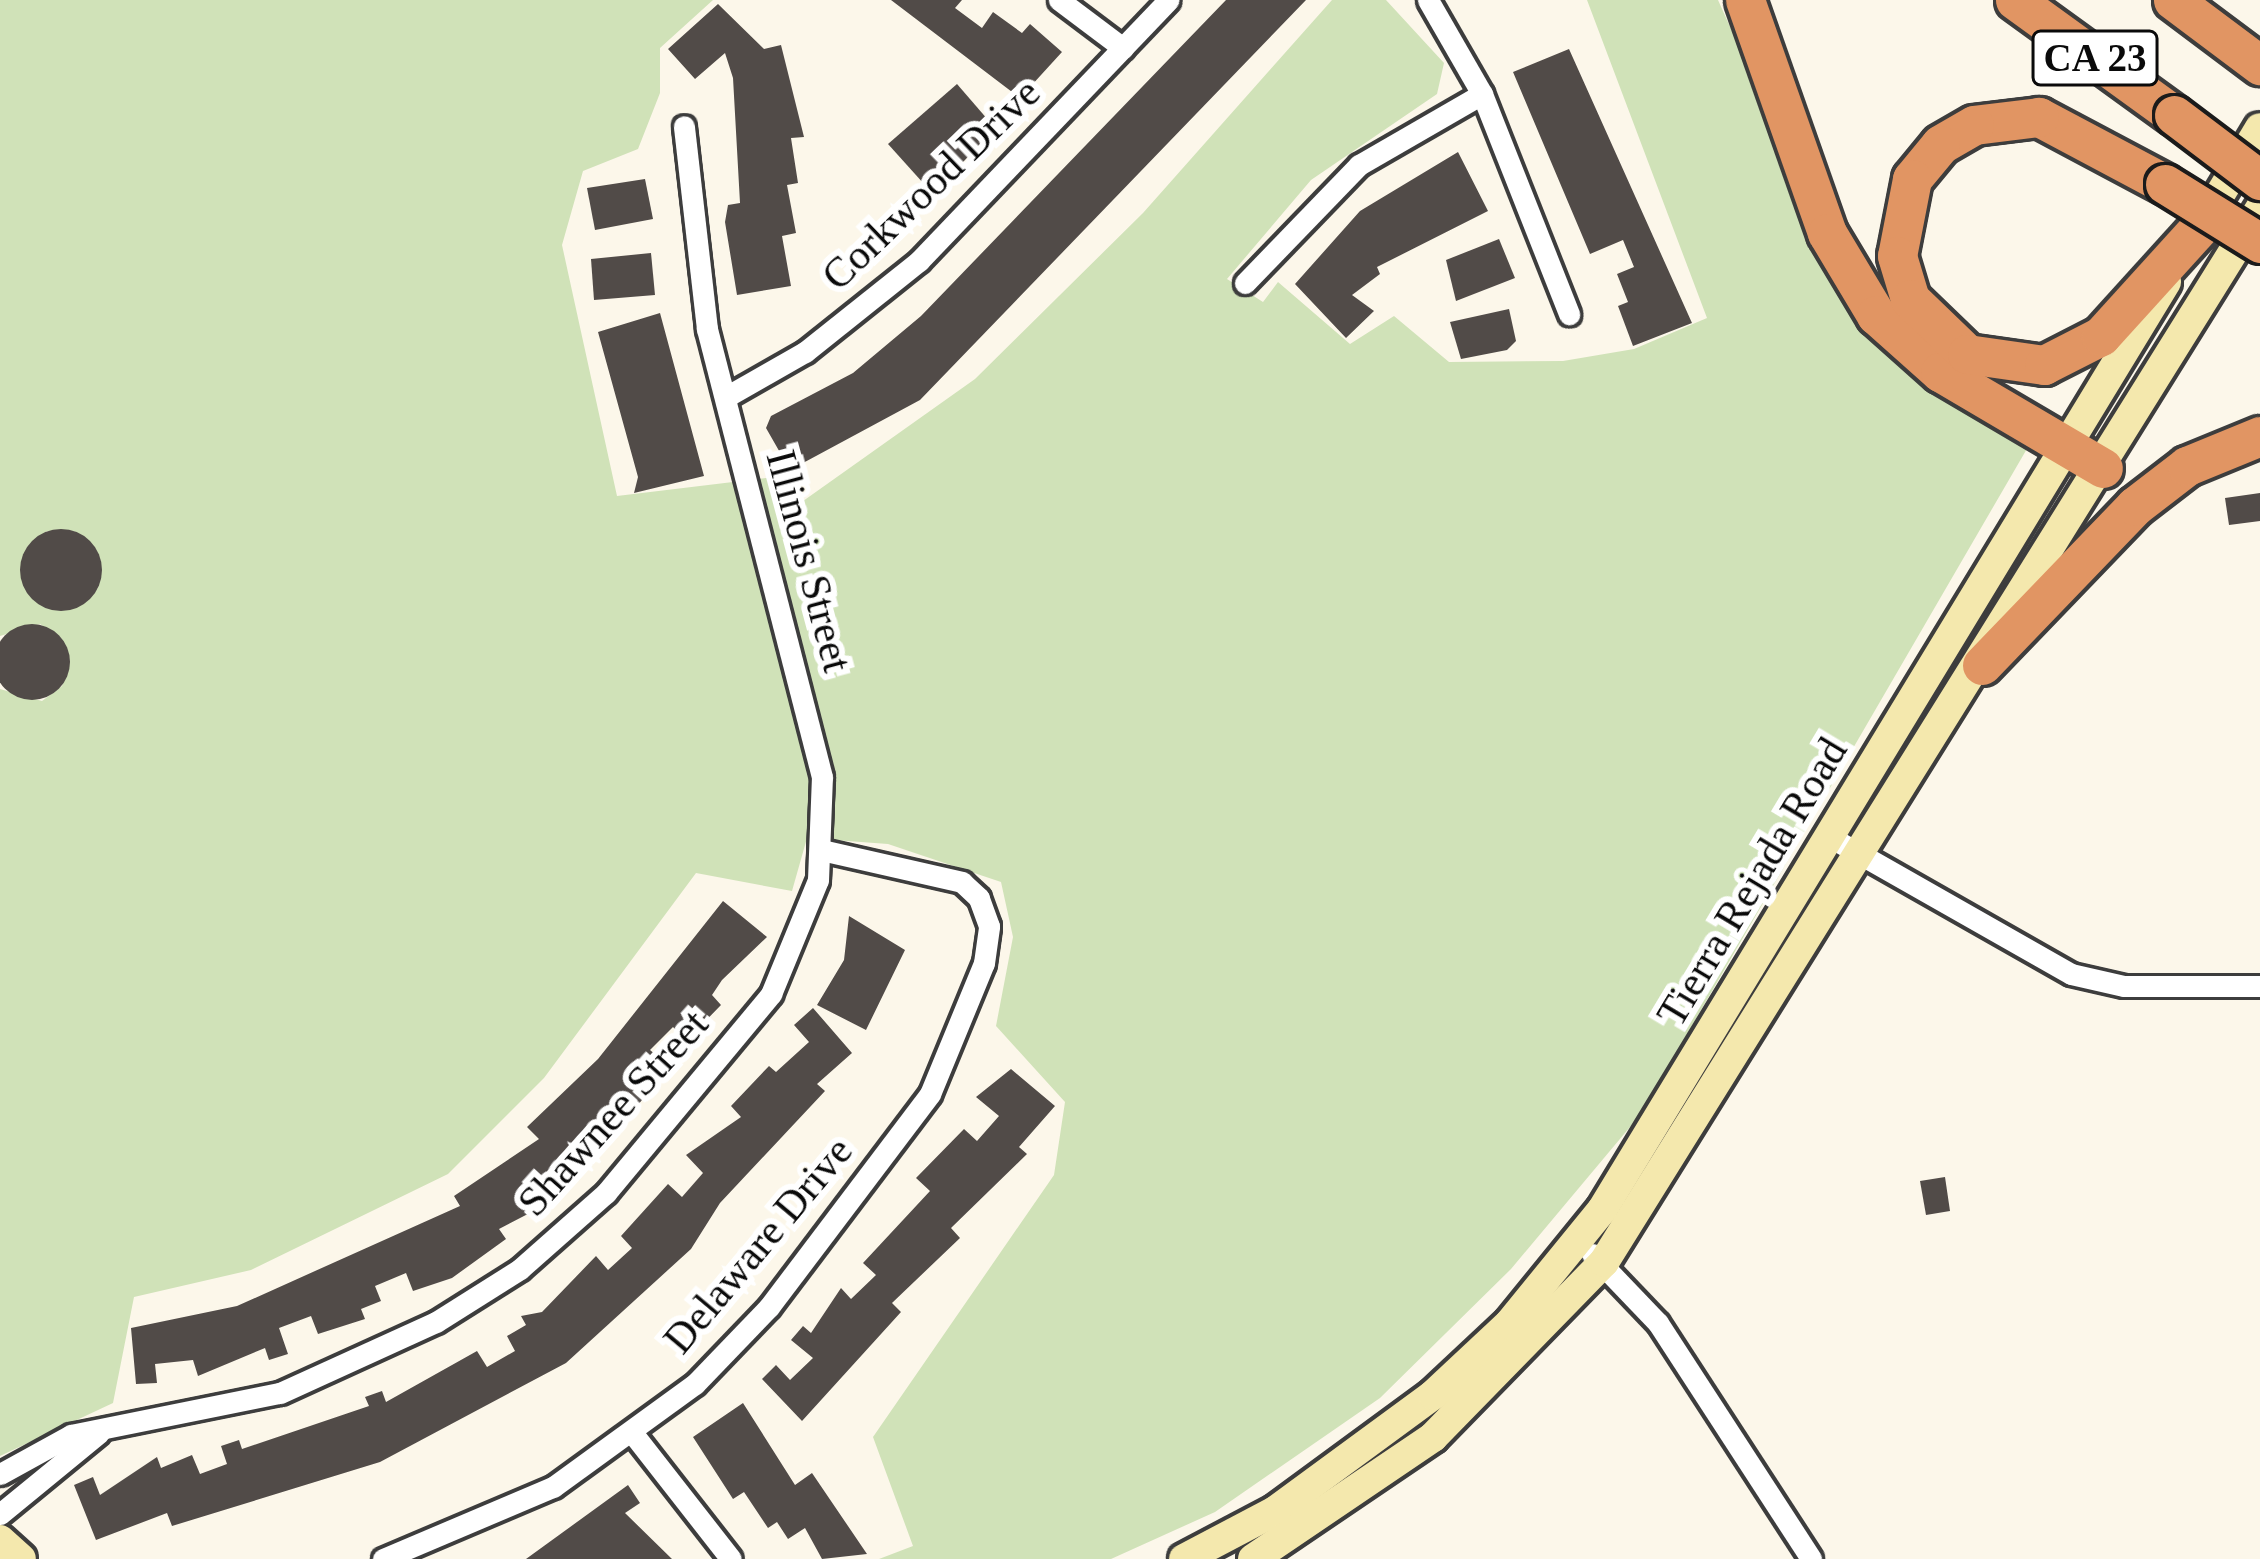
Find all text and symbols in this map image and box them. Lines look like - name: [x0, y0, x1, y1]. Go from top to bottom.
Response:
- road number: CA 23: [2029, 25, 2161, 91]
- street label: Corkwood Drive: [812, 67, 1050, 301]
- street label: Illinois Street: [755, 445, 863, 677]
- street label: Tierra Rejada Road: [1646, 729, 1858, 1035]
- street label: Shawnee Street: [507, 999, 719, 1227]
- street label: Delaware Drive: [653, 1127, 863, 1363]

